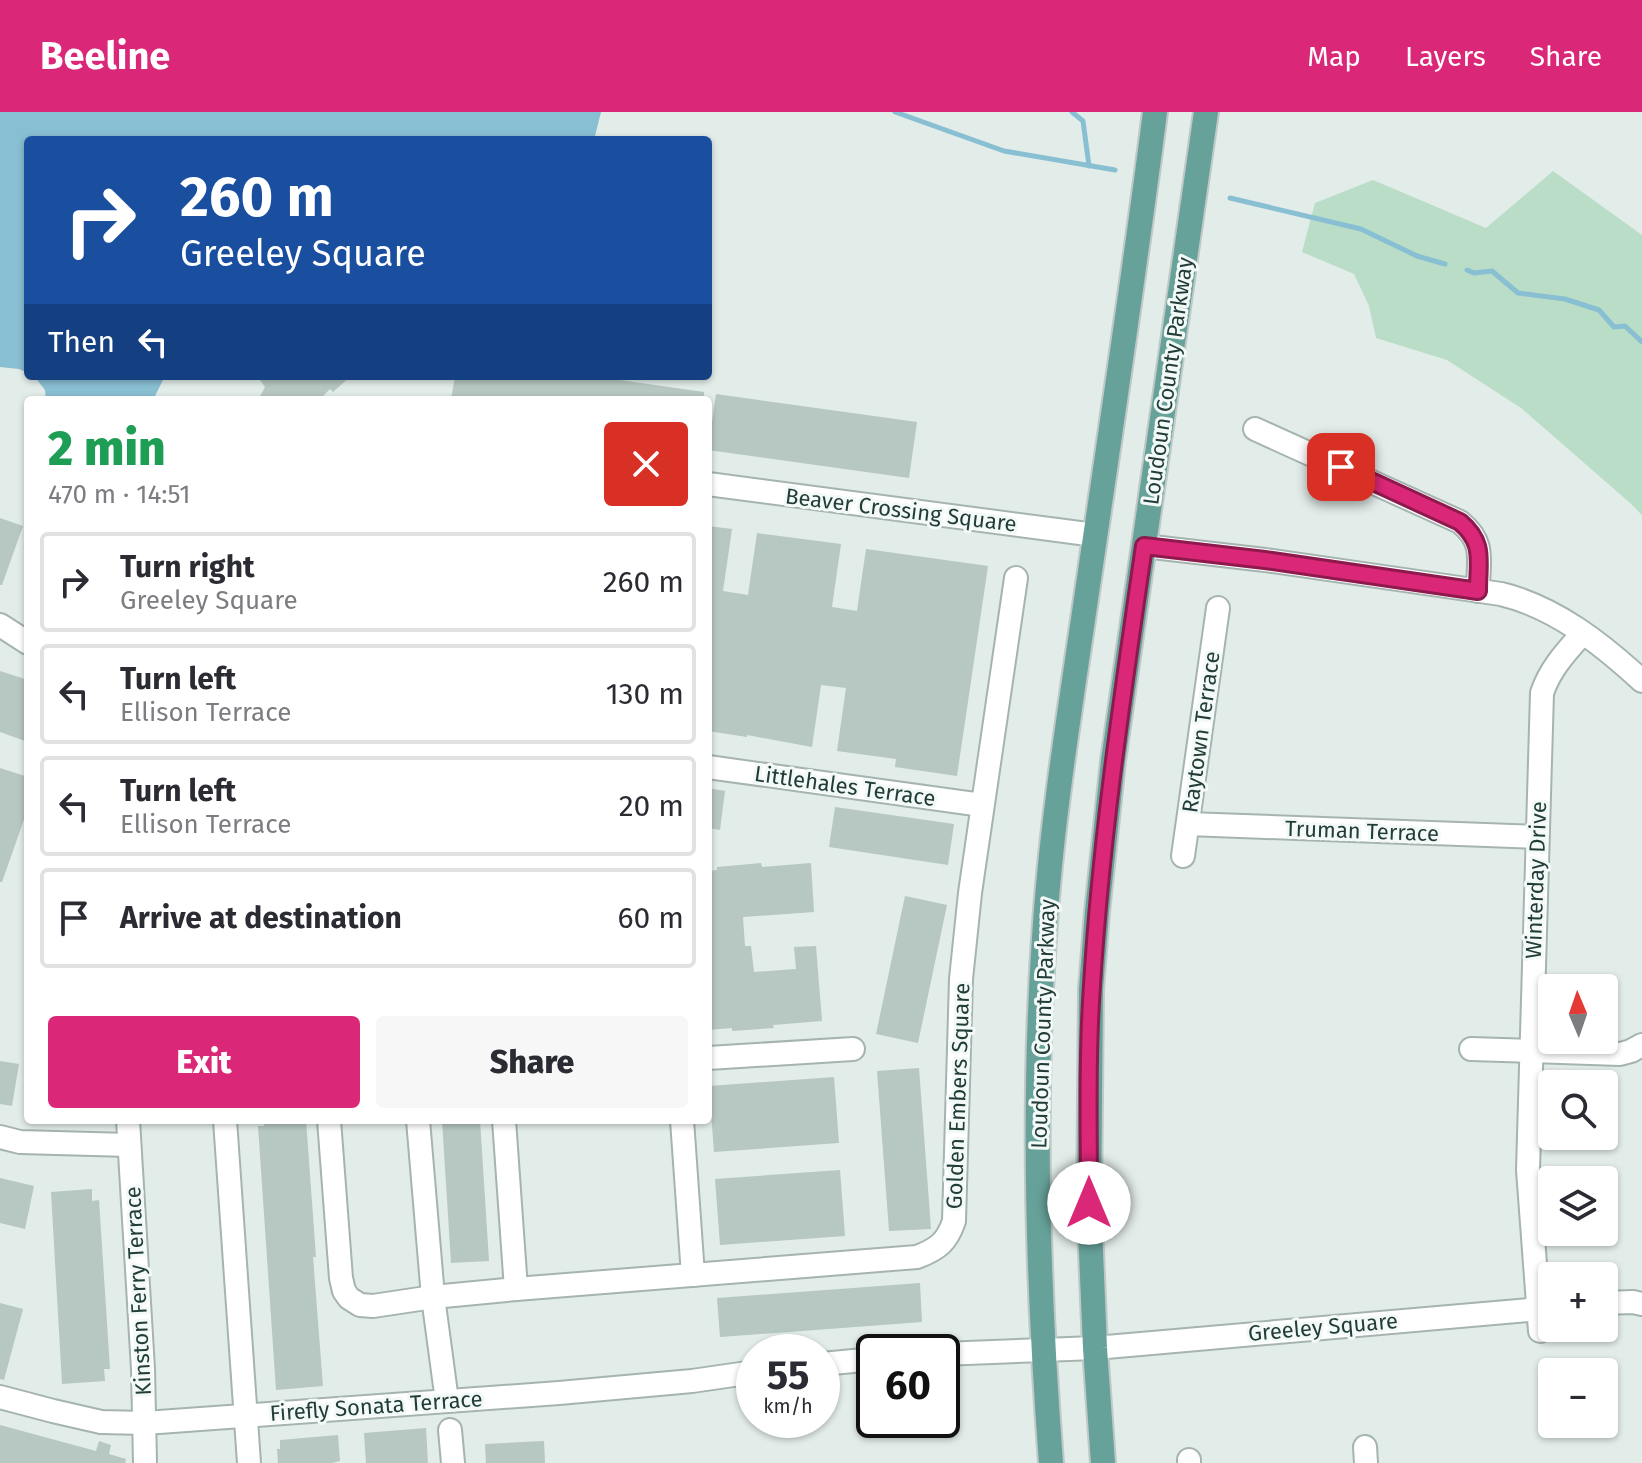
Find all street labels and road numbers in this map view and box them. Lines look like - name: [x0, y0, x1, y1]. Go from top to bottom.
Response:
- street label: Loudoun County Parkway: [1137, 255, 1199, 507]
- street label: Beaver Crossing Square: [784, 482, 1018, 538]
- street label: Raytown Terrace: [1176, 649, 1226, 815]
- street label: Littlehales Terrace: [753, 760, 937, 812]
- street label: Winterday Drive: [1520, 801, 1552, 959]
- street label: Truman Terrace: [1285, 815, 1439, 847]
- street label: Loudoun County Parkway: [1025, 899, 1061, 1149]
- street label: Golden Embers Square: [941, 982, 975, 1210]
- street label: Kinston Ferry Terrace: [119, 1186, 157, 1396]
- street label: Greeley Square: [1247, 1307, 1399, 1347]
- street label: Firefly Sonata Terrace: [269, 1385, 483, 1427]

